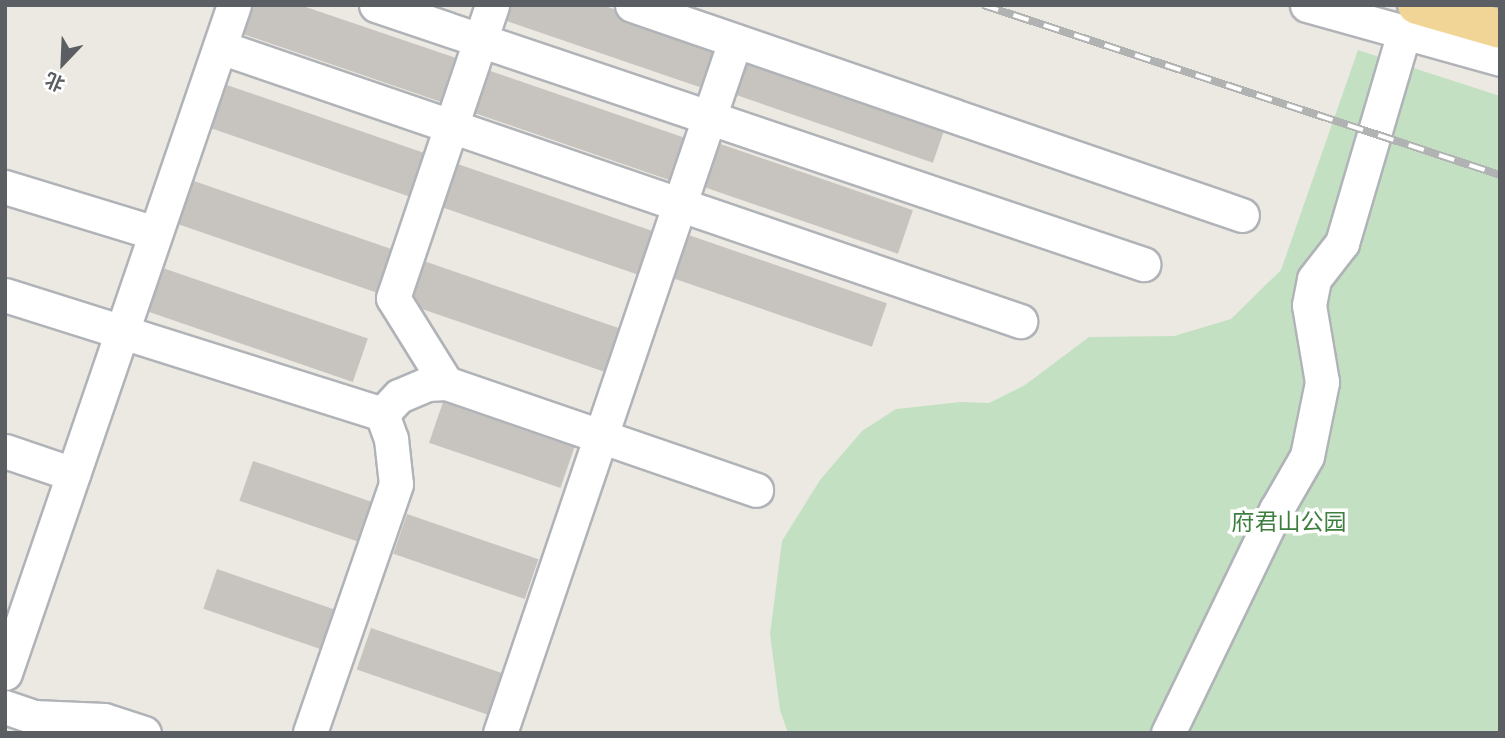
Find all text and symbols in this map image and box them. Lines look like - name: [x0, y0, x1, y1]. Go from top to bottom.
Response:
- north arrow: [28, 28, 98, 98]
- text: 北: [42, 68, 68, 96]
- park label: 府君山公园: [1232, 508, 1346, 536]

